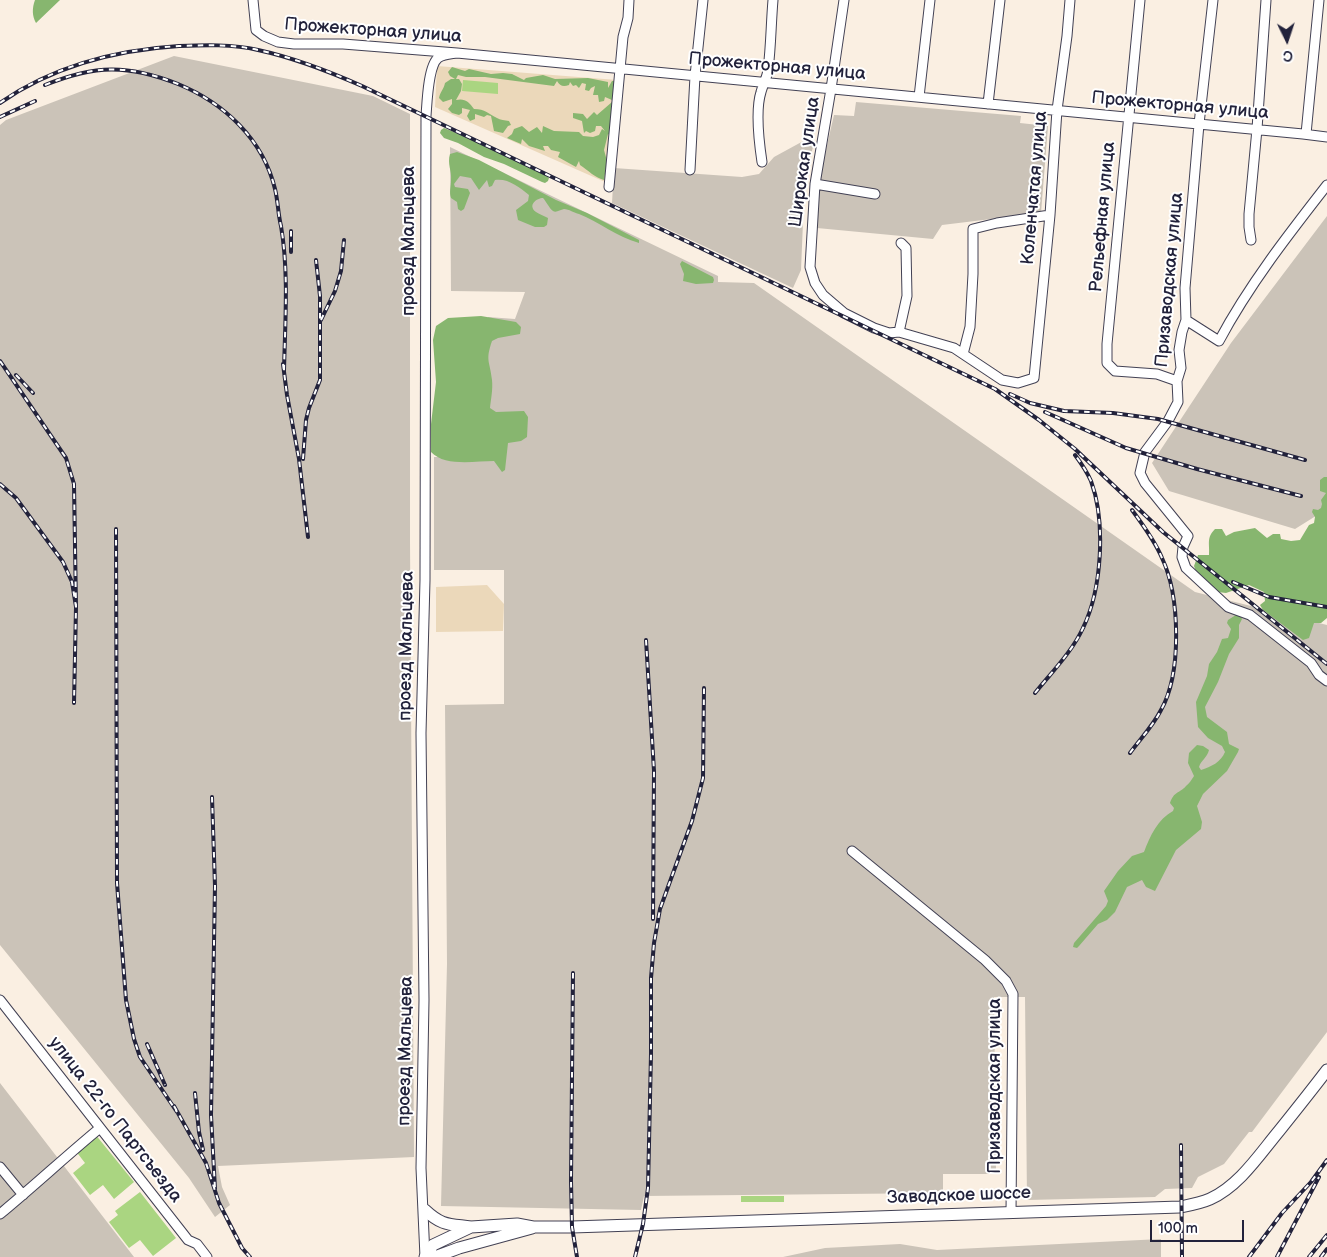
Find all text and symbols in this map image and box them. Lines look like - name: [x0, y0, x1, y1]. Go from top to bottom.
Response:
- street label: Прожекторная улица: [284, 14, 462, 48]
- north arrow: [1262, 15, 1312, 65]
- text: С: [1283, 47, 1294, 64]
- street label: Прожекторная улица: [687, 48, 867, 86]
- street label: Прожекторная улица: [1090, 87, 1270, 125]
- street label: Широкая улица: [785, 95, 825, 229]
- street label: Коленчатая улица: [1018, 110, 1052, 266]
- street label: Рельефная улица: [1086, 141, 1120, 293]
- street label: проезд Мальцева: [398, 166, 420, 316]
- street label: Призаводская улица: [1152, 192, 1188, 368]
- street label: проезд Мальцева: [395, 571, 419, 721]
- street label: проезд Мальцева: [394, 976, 418, 1126]
- street label: Призаводская улица: [984, 998, 1006, 1174]
- street label: улица 22-го Партсъезда: [44, 1033, 186, 1207]
- street label: Заводское шоссе: [887, 1183, 1031, 1209]
- scale bar: [1152, 1210, 1246, 1242]
- text: 100 m: [1158, 1219, 1198, 1238]

